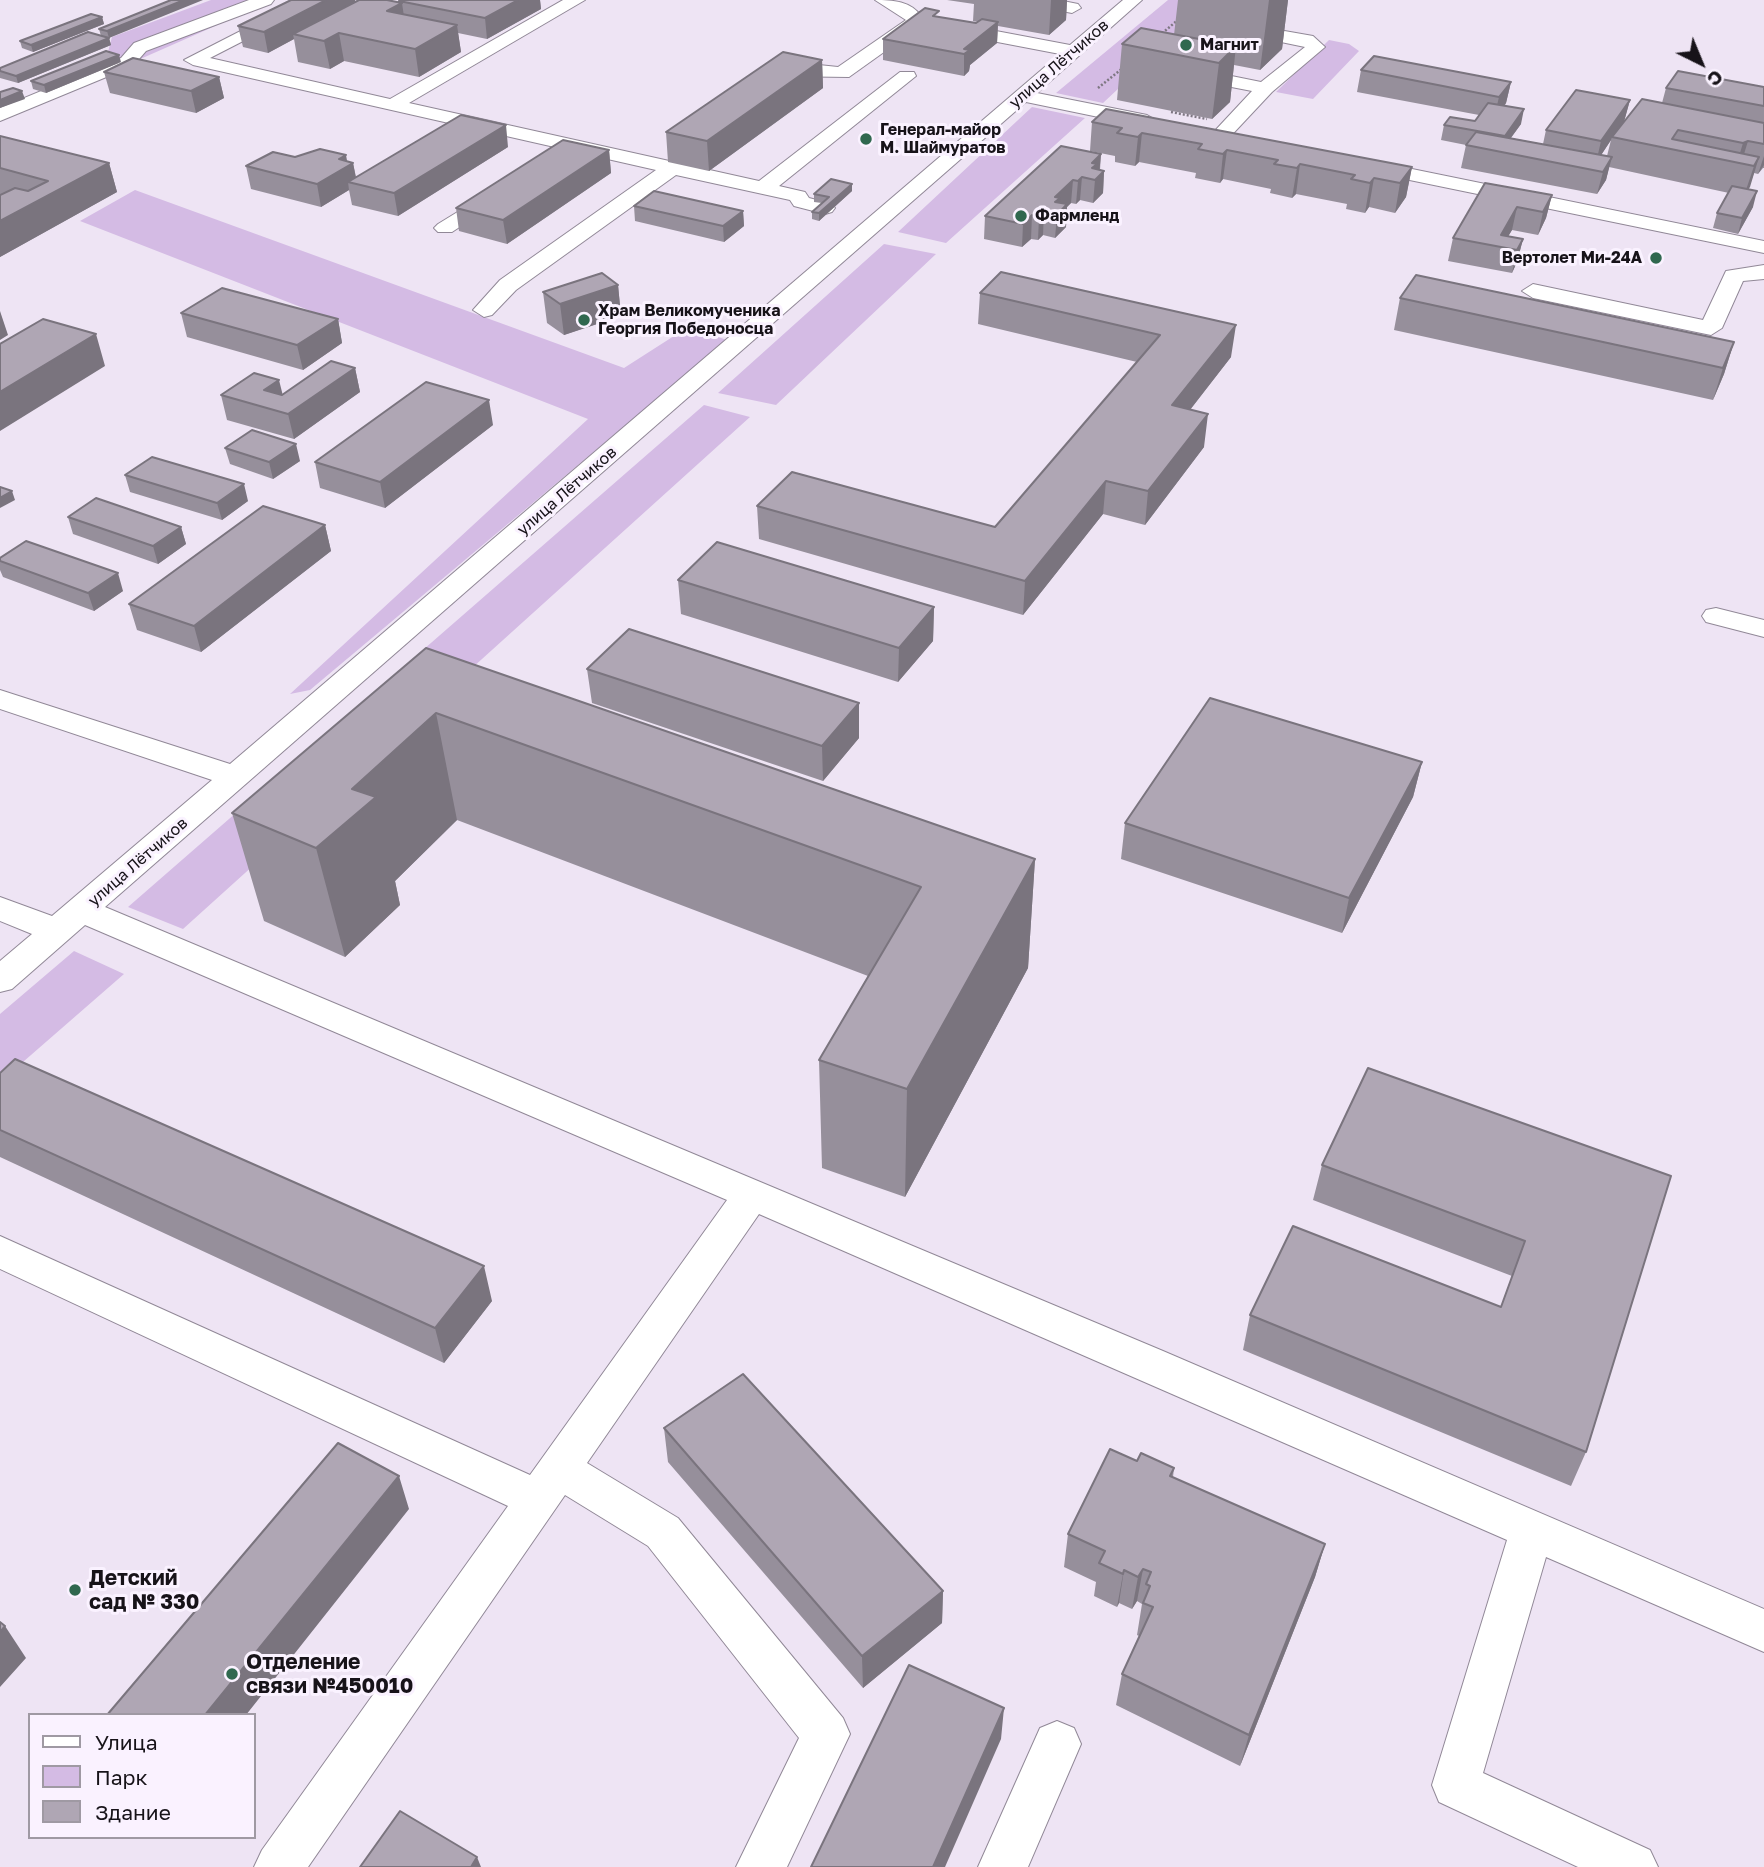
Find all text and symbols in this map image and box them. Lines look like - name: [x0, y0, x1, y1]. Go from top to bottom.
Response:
- street label: улица Лётчиков: [1005, 16, 1113, 112]
- north arrow: [1666, 28, 1736, 98]
- place label: Магнит: [1200, 35, 1259, 55]
- marker: Магнит: [1178, 37, 1194, 53]
- text: С: [1703, 66, 1728, 92]
- place label: Генерал-майор М. Шаймуратов: [880, 120, 1006, 158]
- marker: Генерал-майор М. Шаймуратов: [858, 131, 874, 147]
- place label: Фармленд: [1035, 206, 1119, 226]
- marker: Фармленд: [1013, 208, 1029, 224]
- place label: Вертолет Ми-24А: [1502, 248, 1642, 268]
- marker: Вертолет Ми-24А: [1648, 250, 1664, 266]
- place label: Храм Великомученика Георгия Победоносца: [598, 301, 780, 339]
- marker: Храм Великомученика Георгия Победоносца: [576, 312, 592, 328]
- street label: улица Лётчиков: [513, 443, 621, 539]
- street label: улица Лётчиков: [84, 814, 192, 910]
- place label: Детский сад № 330: [89, 1565, 199, 1615]
- marker: Детский сад № 330: [67, 1582, 83, 1598]
- place label: Отделение связи №450010: [246, 1649, 413, 1699]
- marker: Отделение связи №450010: [224, 1666, 240, 1682]
- legend: [28, 1713, 256, 1839]
- text: Улица: [95, 1729, 158, 1755]
- text: Парк: [95, 1764, 148, 1790]
- text: Здание: [95, 1799, 171, 1825]

